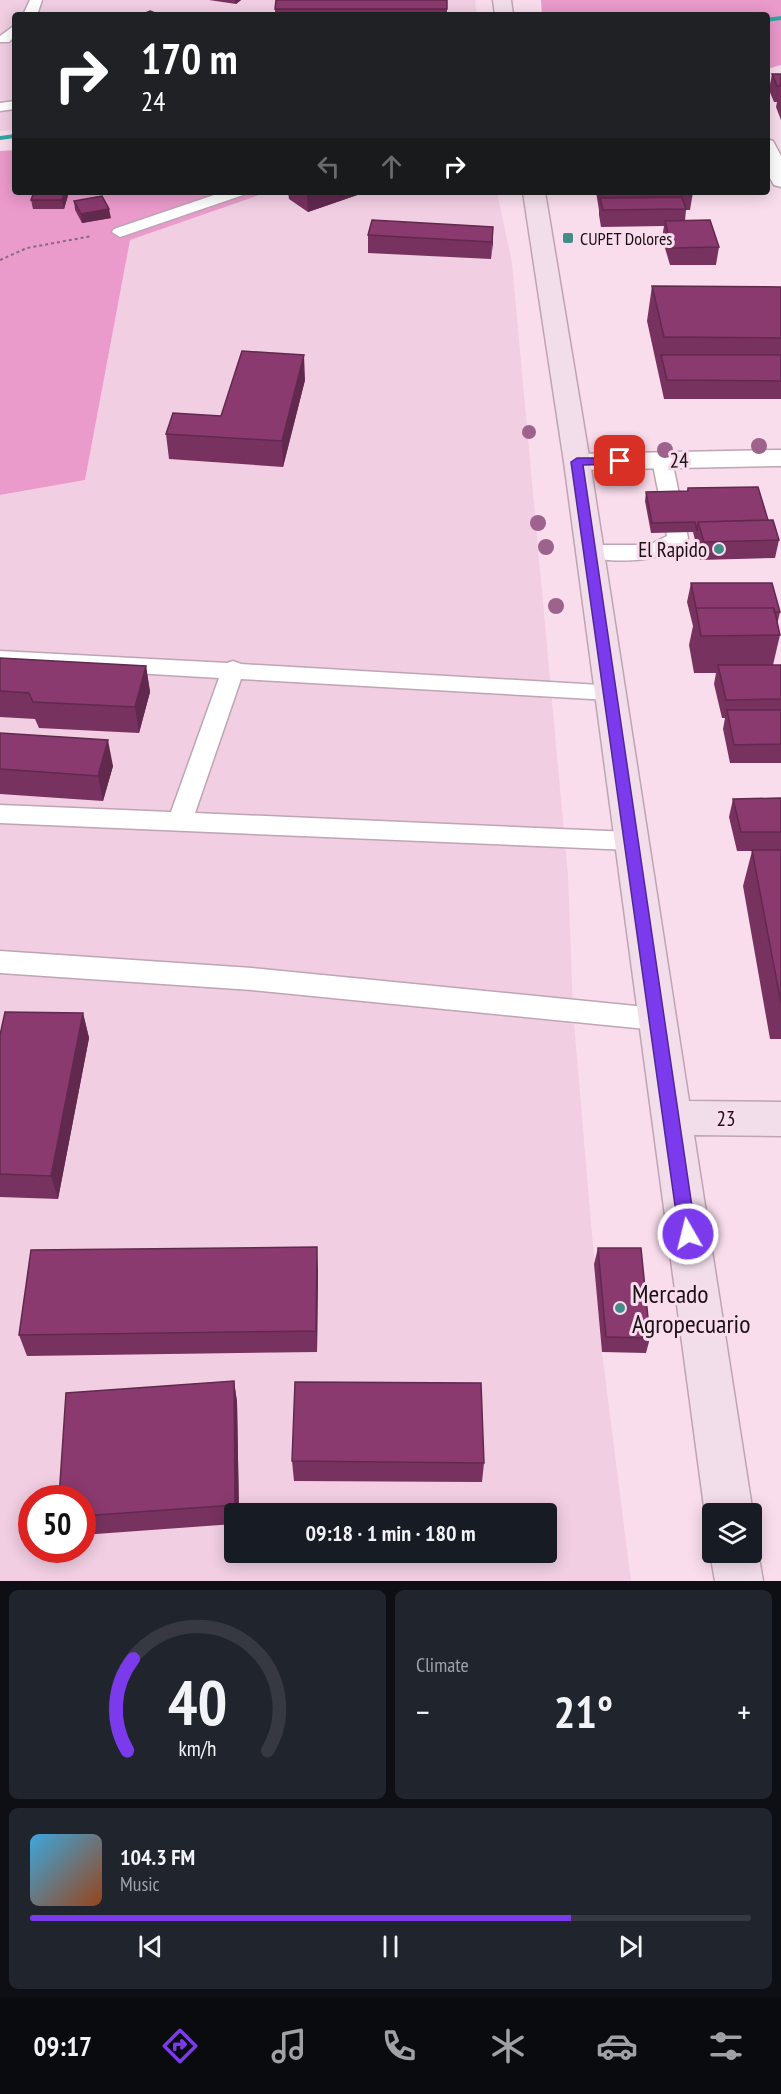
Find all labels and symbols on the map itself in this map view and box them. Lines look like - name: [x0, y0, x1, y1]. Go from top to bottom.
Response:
- place label: CUPET Dolores: [580, 227, 672, 250]
- marker: CUPET Dolores: [561, 231, 575, 245]
- pin: [594, 435, 645, 486]
- street label: 24: [669, 446, 689, 474]
- place label: El Rapido: [638, 536, 707, 563]
- marker: El Rapido: [712, 542, 726, 556]
- street label: 23: [717, 1105, 735, 1132]
- position arrow: [656, 1202, 720, 1266]
- place label: Mercado Agropecuario: [632, 1277, 750, 1340]
- marker: Mercado Agropecuario: [613, 1301, 627, 1315]
- speed limit sign: 50: [18, 1485, 96, 1563]

